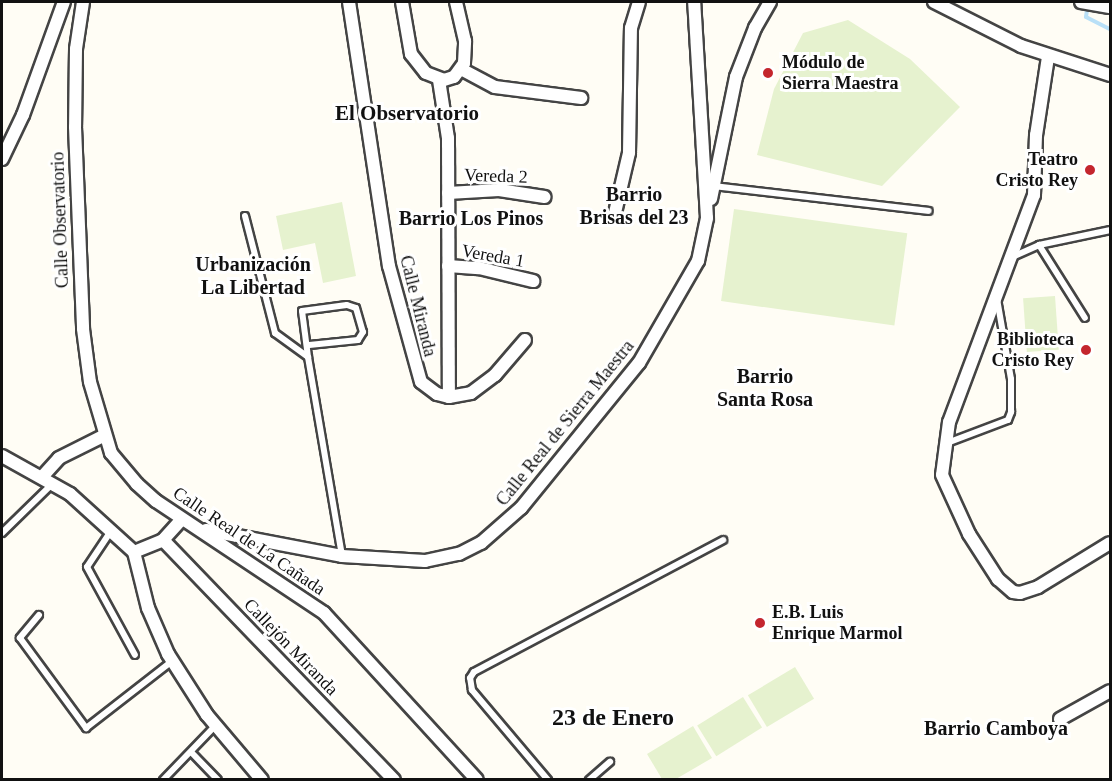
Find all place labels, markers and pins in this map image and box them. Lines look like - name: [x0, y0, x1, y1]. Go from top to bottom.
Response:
- place label: Módulo de Sierra Maestra: [782, 52, 898, 94]
- marker: Módulo de Sierra Maestra: [759, 64, 777, 82]
- place label: Teatro Cristo Rey: [996, 149, 1078, 192]
- marker: Teatro Cristo Rey: [1083, 163, 1097, 177]
- place label: Biblioteca Cristo Rey: [992, 329, 1074, 372]
- marker: Biblioteca Cristo Rey: [1079, 343, 1093, 357]
- place label: E.B. Luis Enrique Marmol: [772, 602, 902, 644]
- marker: E.B. Luis Enrique Marmol: [753, 616, 767, 630]

